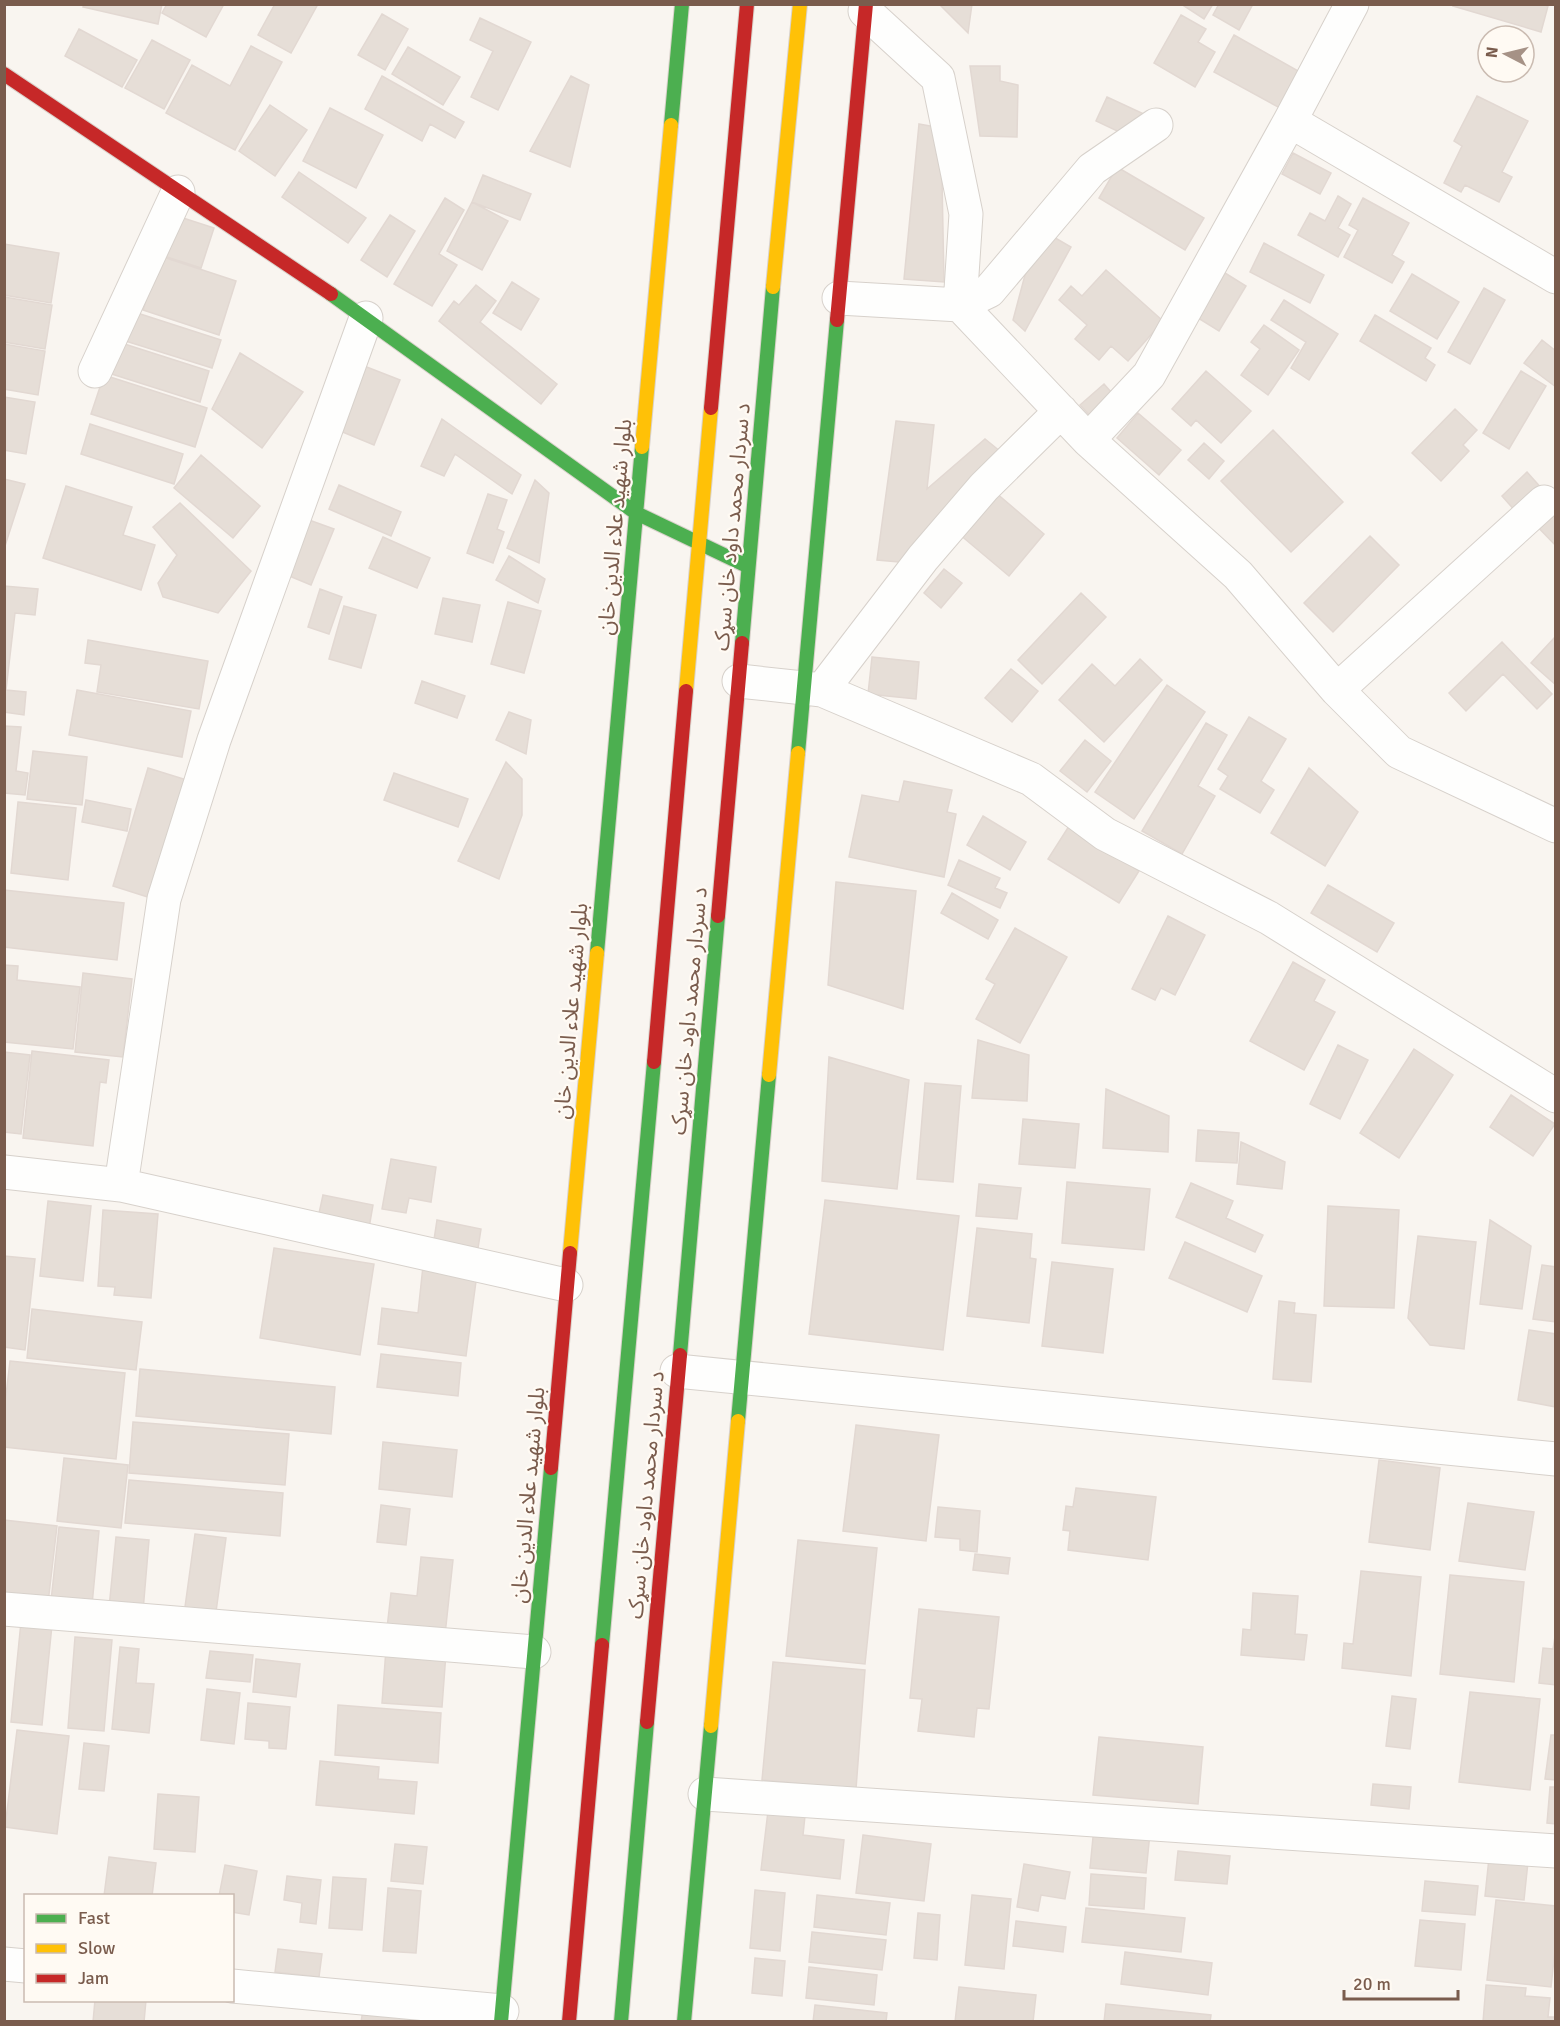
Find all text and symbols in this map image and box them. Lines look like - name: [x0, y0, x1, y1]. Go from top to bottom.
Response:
- north arrow: [1476, 24, 1536, 84]
- text: N: [1482, 46, 1503, 59]
- street label: د سردار محمد داود خان سړک: [707, 402, 756, 652]
- street label: بلوار شهید علاء الدین خان: [592, 418, 637, 636]
- street label: د سردار محمد داود خان سړک: [664, 886, 713, 1136]
- street label: بلوار شهید علاء الدین خان: [548, 902, 593, 1120]
- street label: د سردار محمد داود خان سړک: [621, 1370, 670, 1620]
- street label: بلوار شهید علاء الدین خان: [505, 1386, 550, 1604]
- legend: [24, 1894, 234, 2002]
- text: Fast: [78, 1907, 110, 1929]
- text: Slow: [78, 1937, 115, 1959]
- scale bar: [1344, 1963, 1458, 2001]
- text: Jam: [78, 1967, 109, 1989]
- text: 20 m: [1353, 1973, 1391, 1995]

